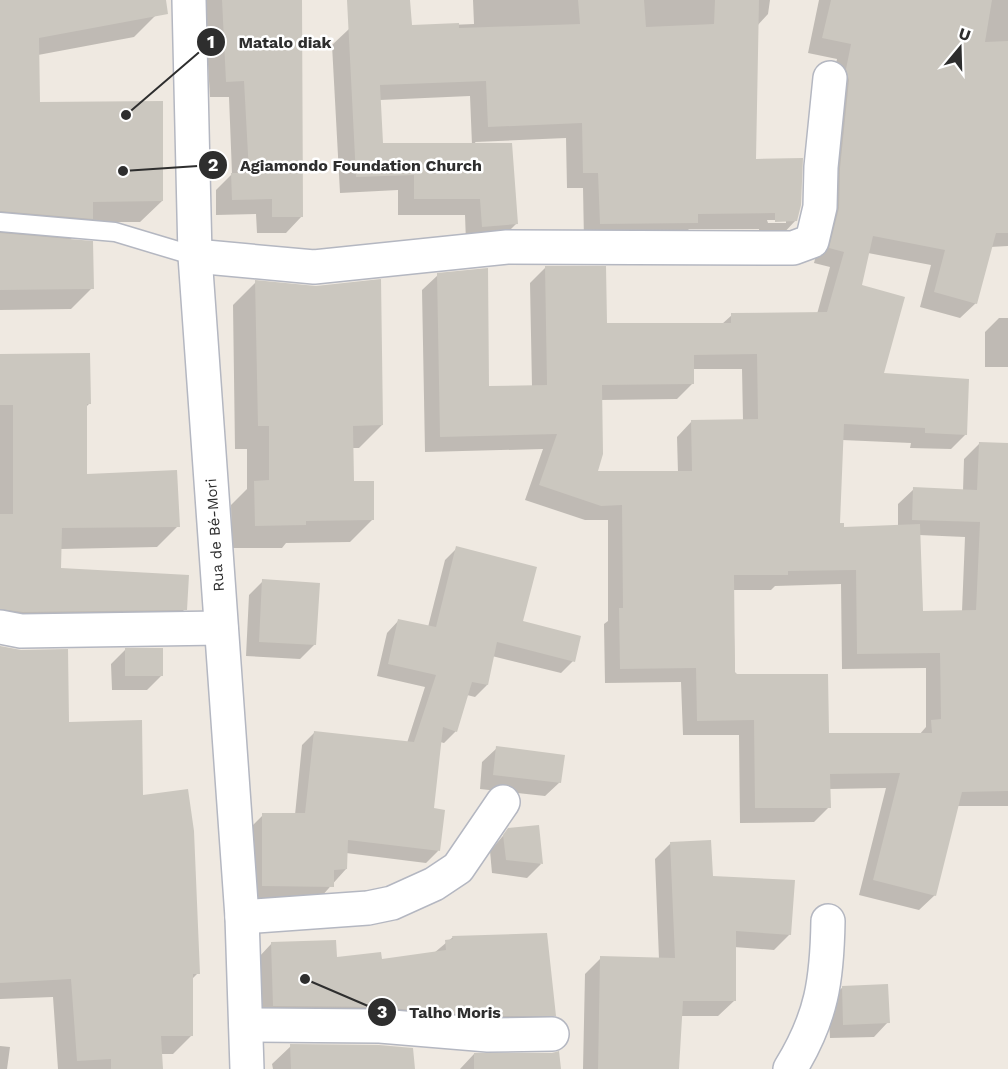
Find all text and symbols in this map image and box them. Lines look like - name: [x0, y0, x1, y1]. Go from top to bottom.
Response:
- north arrow: [930, 18, 990, 78]
- text: U: [956, 23, 973, 45]
- callout: Matalo diak: [196, 25, 344, 59]
- text: 1: [207, 31, 215, 52]
- text: Matalo diak: [238, 33, 332, 52]
- callout: Agiamondo Foundation Church: [198, 148, 494, 182]
- text: 2: [208, 154, 218, 175]
- text: Agiamondo Foundation Church: [240, 156, 482, 175]
- street label: Rua de Bé-Mori: [202, 478, 228, 592]
- callout: Talho Moris: [367, 995, 512, 1029]
- text: 3: [377, 1001, 387, 1022]
- text: Talho Moris: [409, 1003, 501, 1022]

